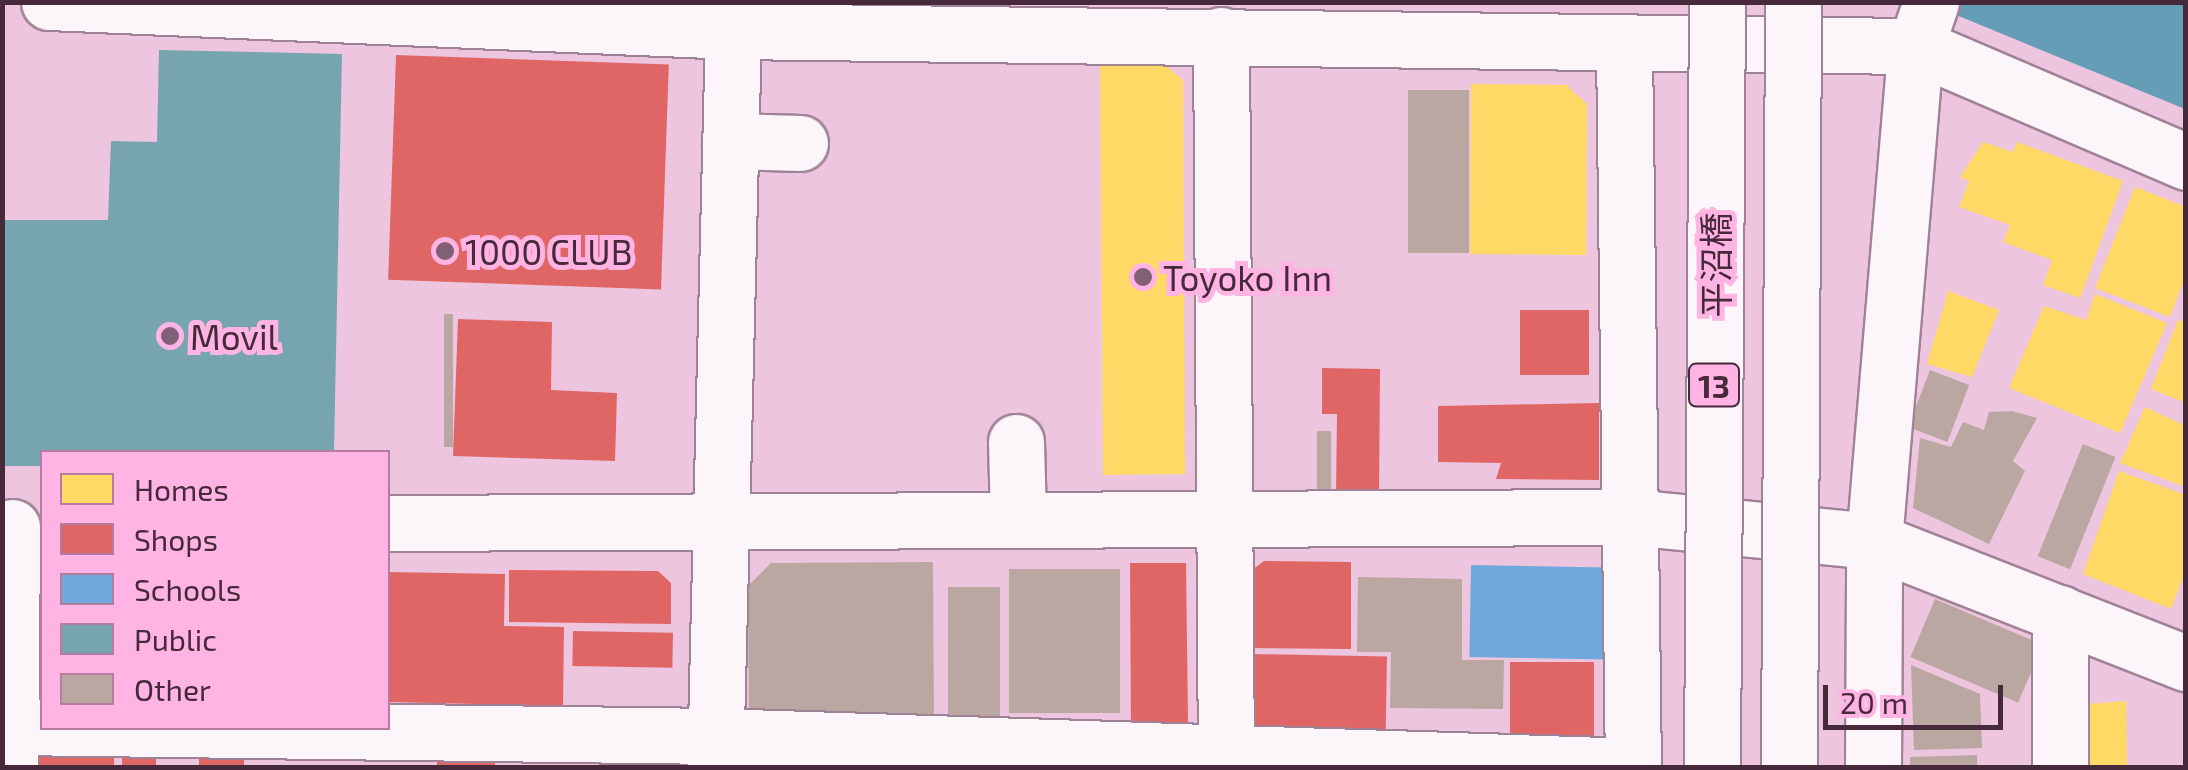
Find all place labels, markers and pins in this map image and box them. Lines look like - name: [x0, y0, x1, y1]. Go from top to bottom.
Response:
- place label: 1000 CLUB: [465, 230, 632, 272]
- marker: 1000 CLUB: [434, 240, 456, 262]
- place label: Toyoko Inn: [1163, 256, 1332, 298]
- marker: Toyoko Inn: [1132, 266, 1154, 288]
- place label: Movil: [190, 315, 278, 357]
- marker: Movil: [159, 325, 181, 347]

